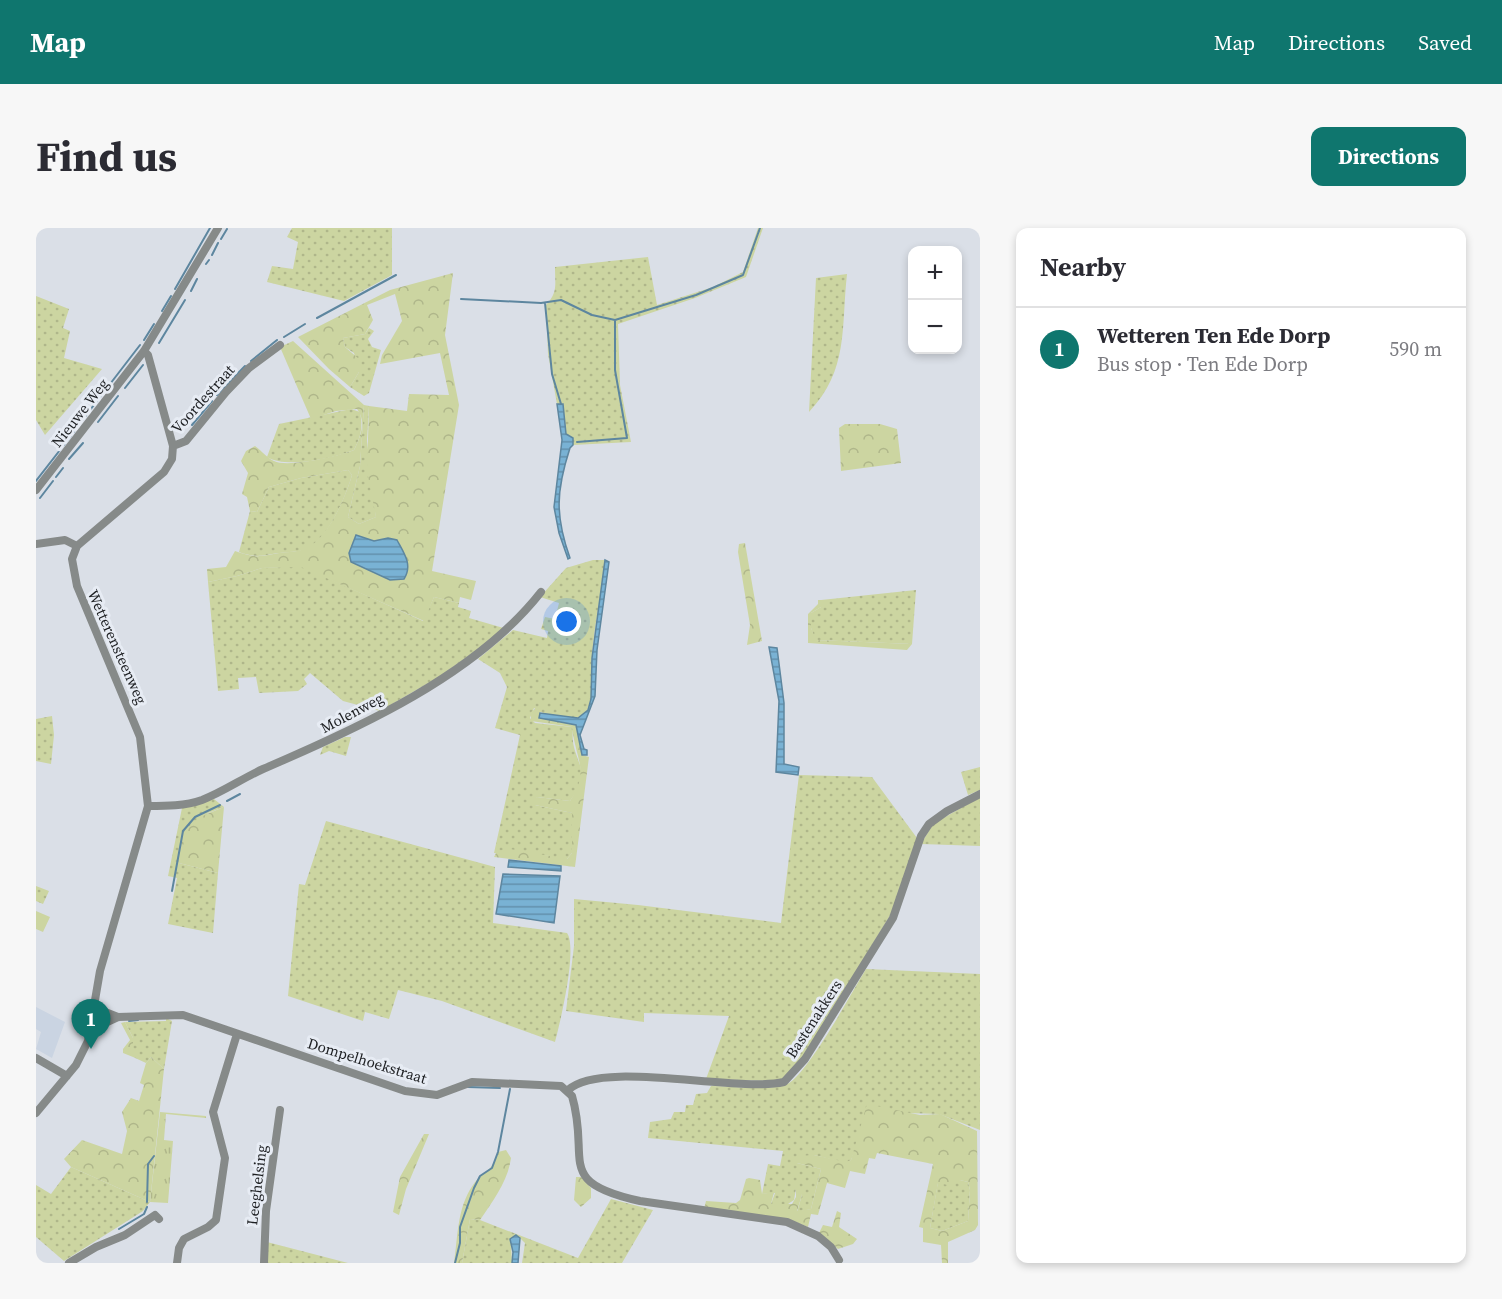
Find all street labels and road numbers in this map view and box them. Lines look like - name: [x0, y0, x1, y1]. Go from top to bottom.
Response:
- street label: Voordestraat: [166, 360, 239, 437]
- street label: Nieuwe Weg: [46, 374, 113, 452]
- street label: Wetterensteenweg: [83, 586, 152, 708]
- street label: Molenweg: [317, 687, 387, 738]
- street label: Bastenakkers: [780, 976, 847, 1062]
- street label: Dompelhoekstraat: [305, 1032, 429, 1089]
- street label: Leeghelsing: [241, 1143, 272, 1226]

